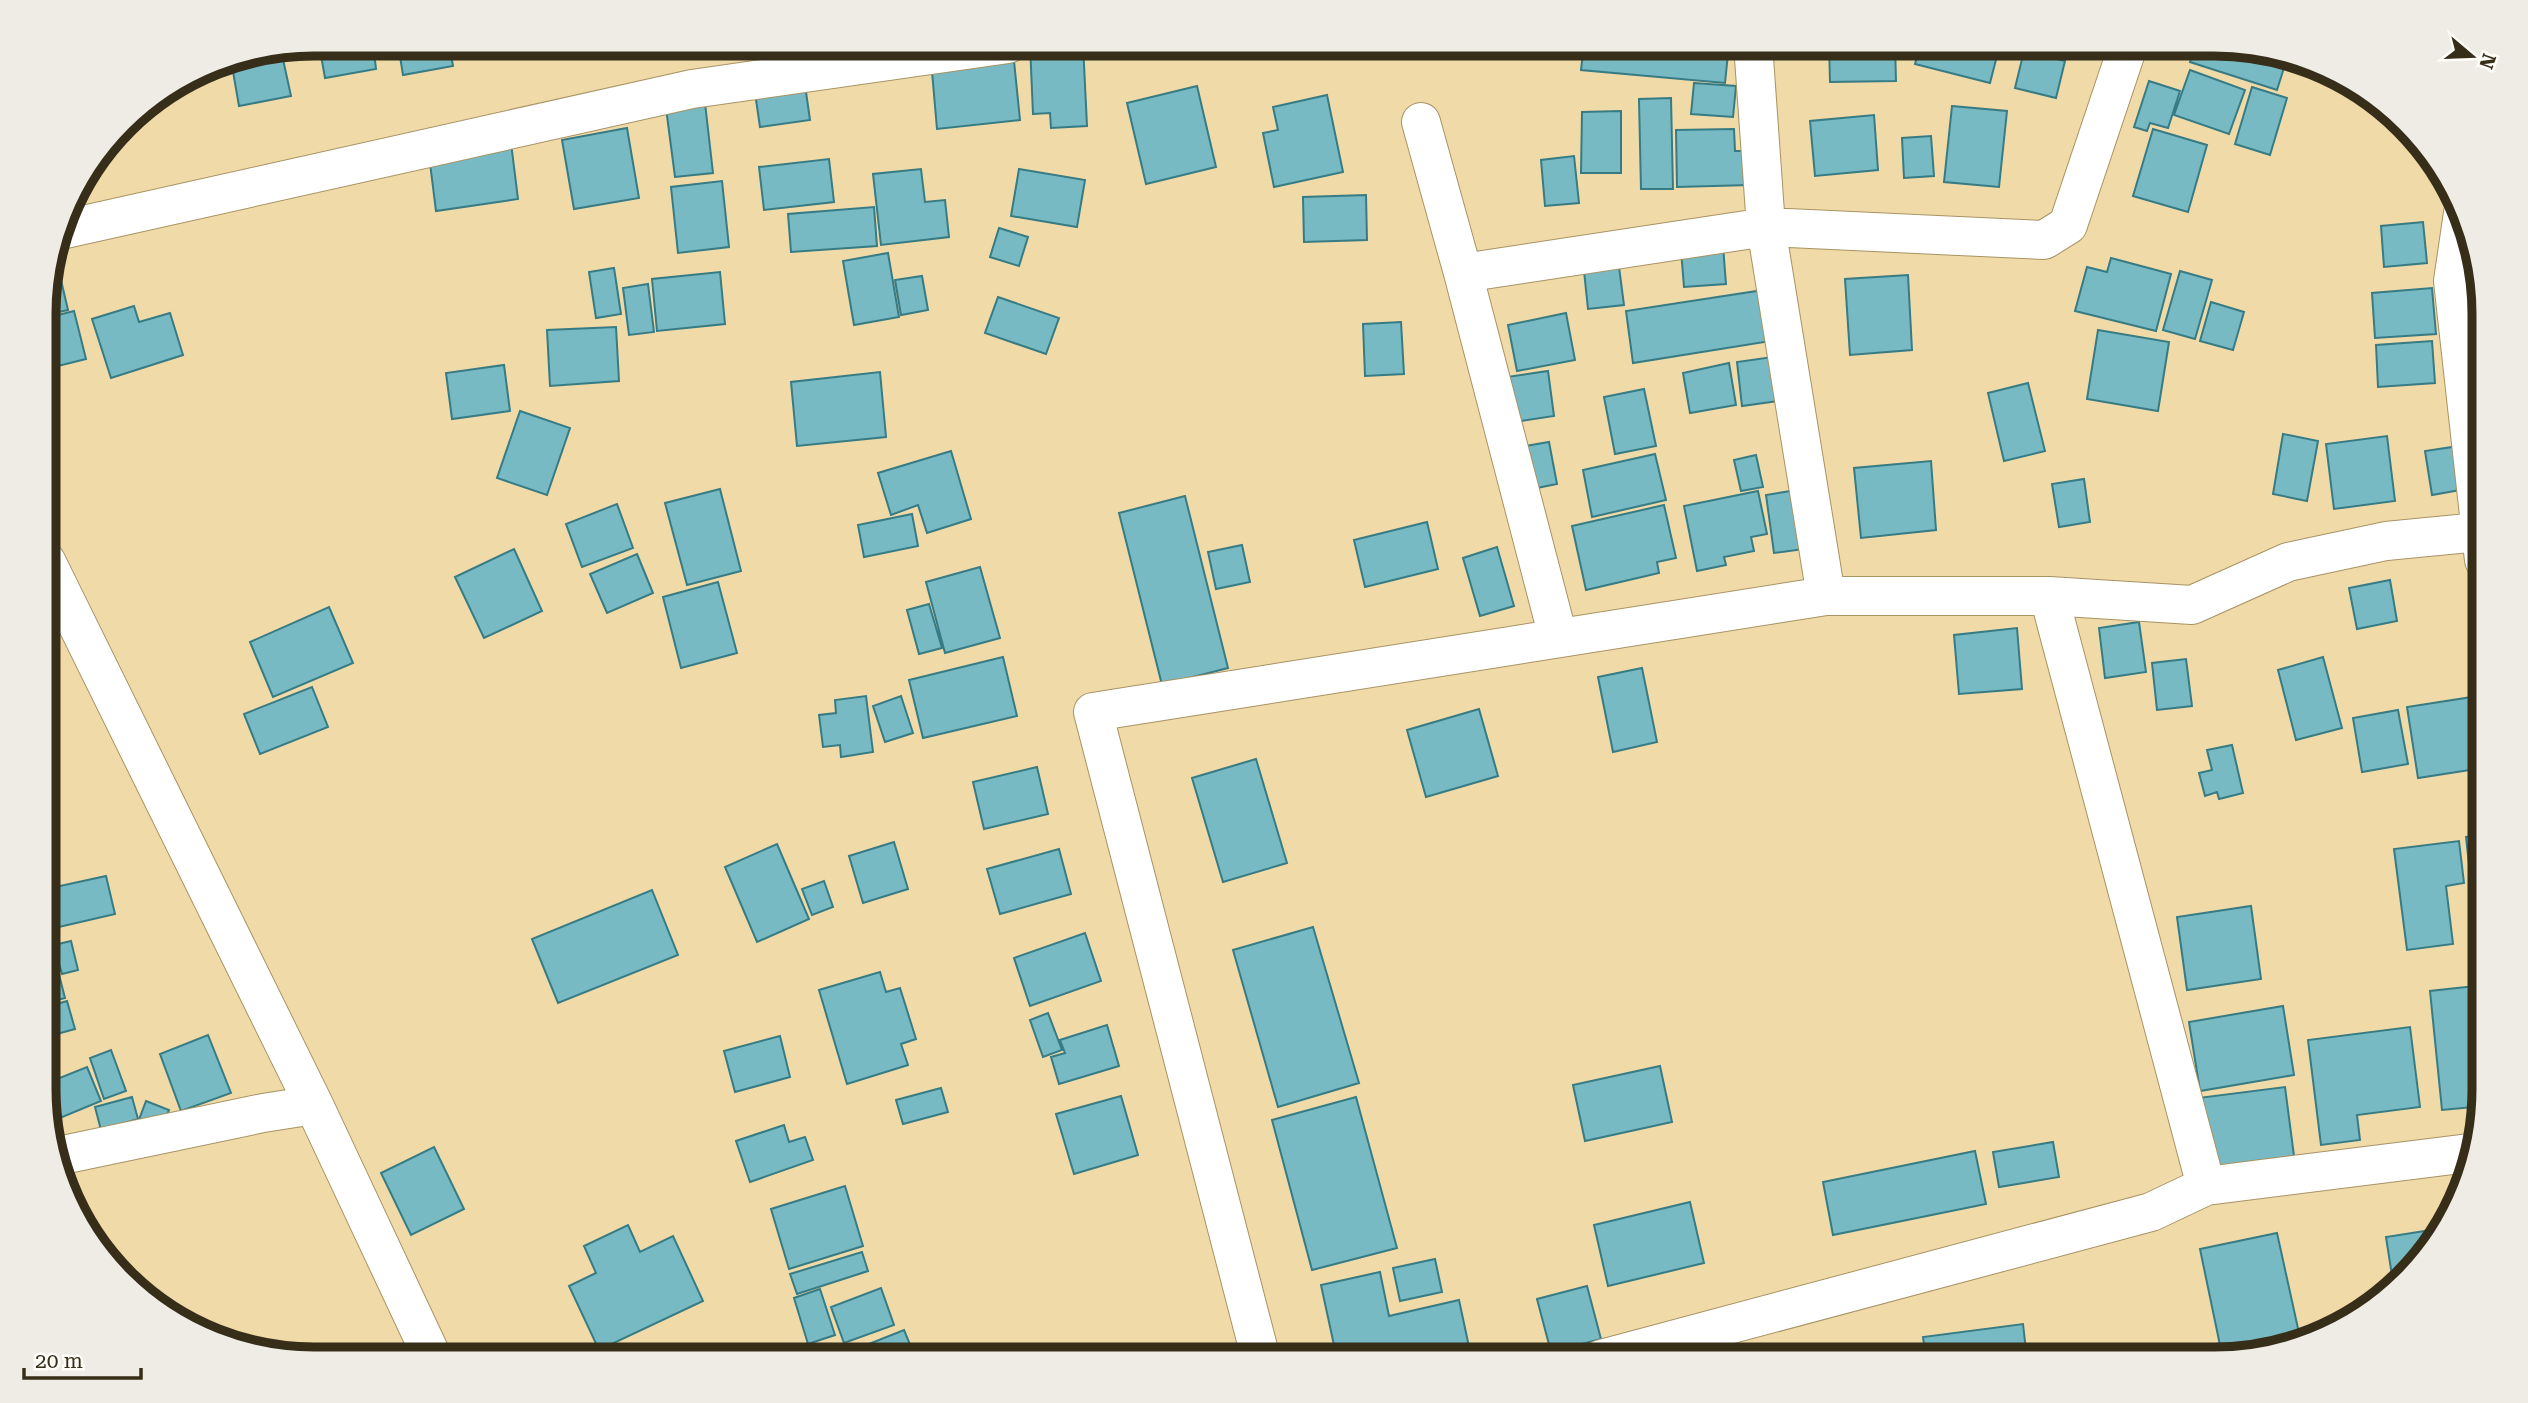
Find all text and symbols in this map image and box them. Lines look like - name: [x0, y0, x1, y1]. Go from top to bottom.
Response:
- north arrow: [2437, 21, 2507, 91]
- text: N: [2474, 51, 2501, 72]
- scale bar: [24, 1336, 142, 1380]
- text: 20 m: [35, 1349, 83, 1373]

